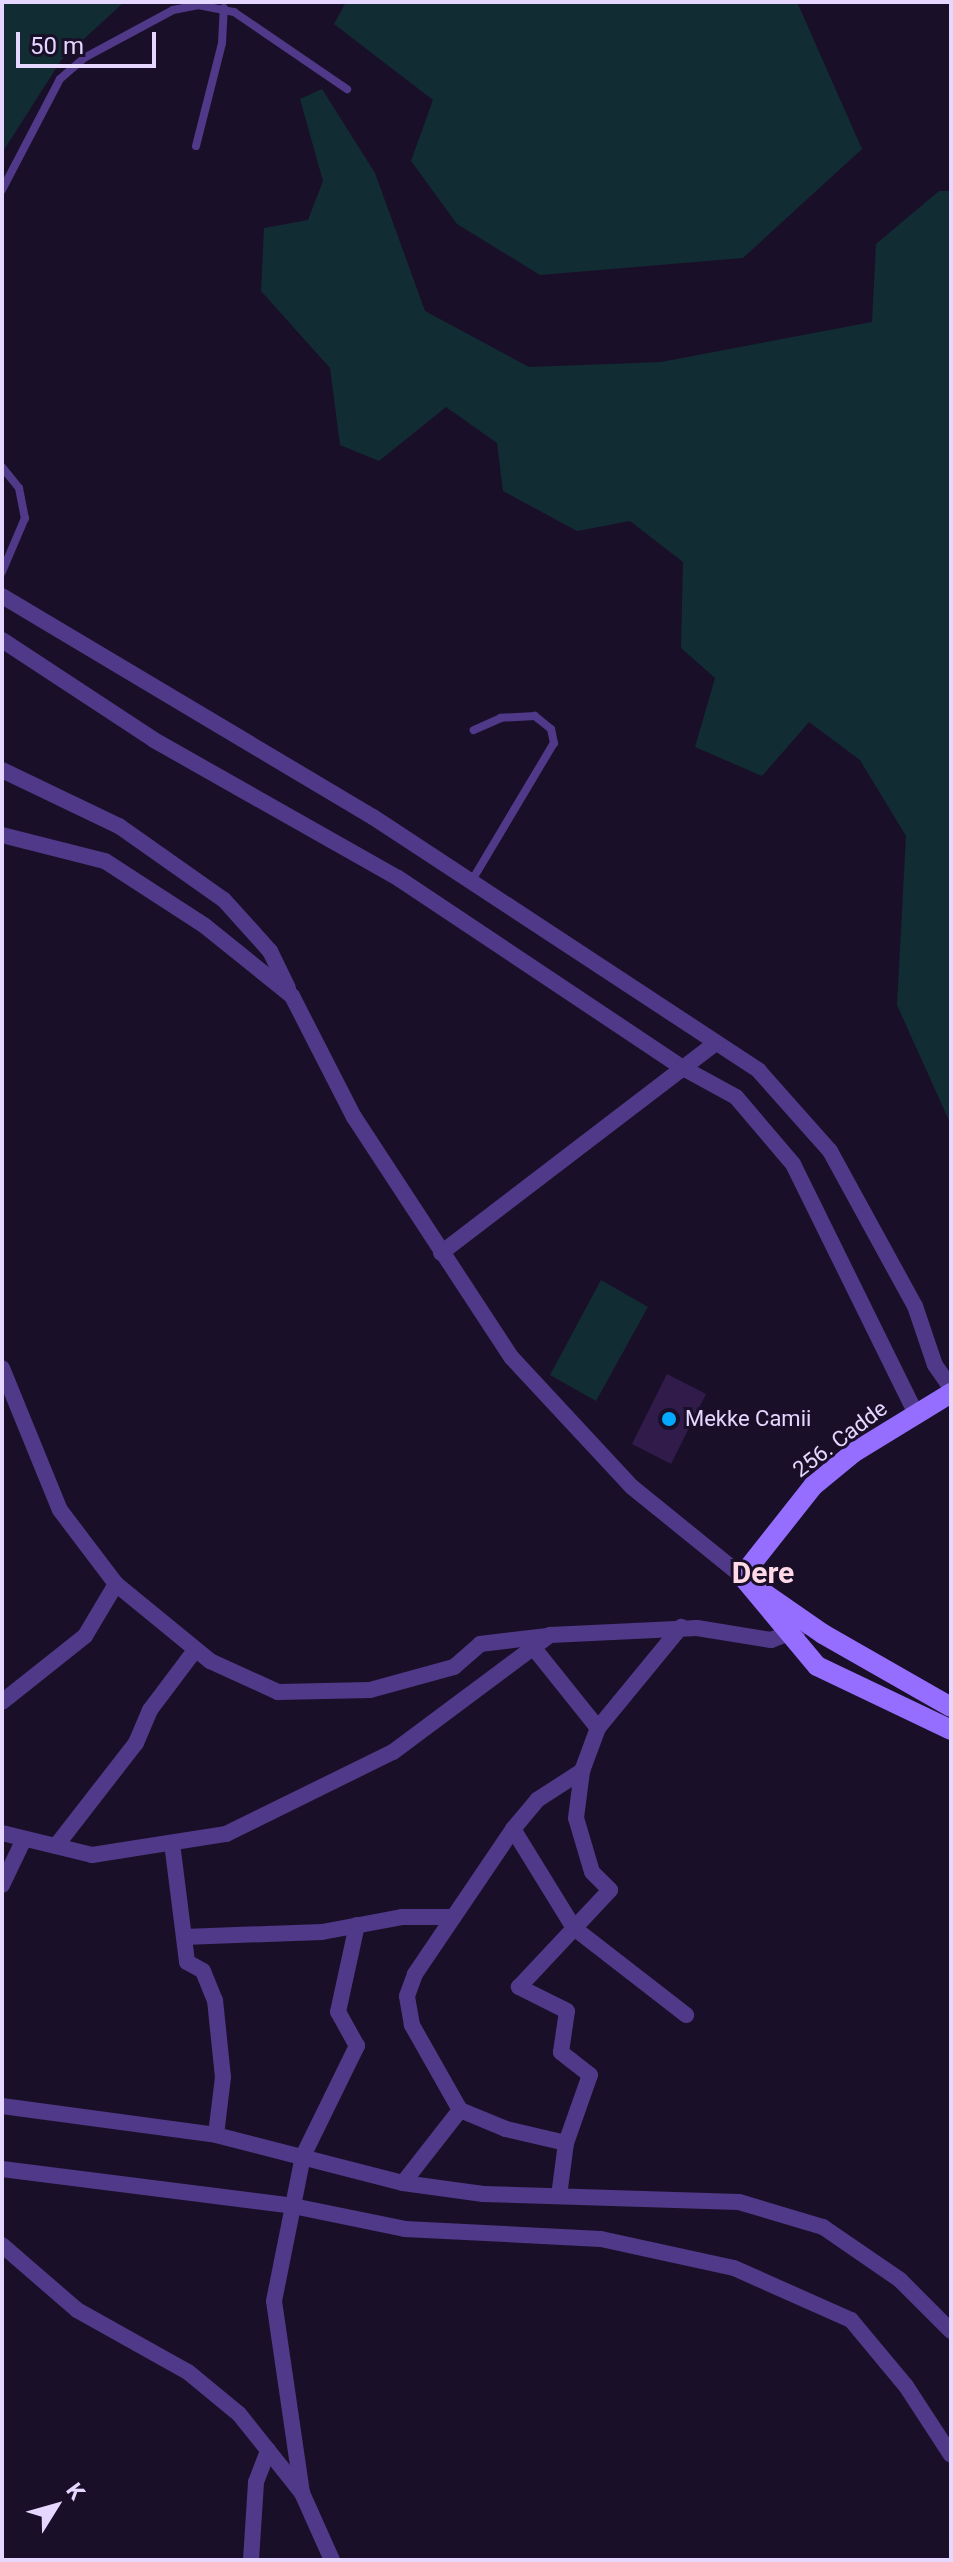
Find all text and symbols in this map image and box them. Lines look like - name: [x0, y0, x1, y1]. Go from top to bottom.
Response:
- scale bar: [20, 16, 160, 66]
- text: 50 m: [30, 32, 84, 60]
- street label: 256. Cadde: [788, 1395, 892, 1483]
- place label: Mekke Camii: [685, 1406, 811, 1432]
- marker: Mekke Camii: [660, 1410, 678, 1428]
- district label: Dere: [732, 1555, 794, 1591]
- north arrow: [16, 2466, 96, 2546]
- text: K: [61, 2478, 90, 2504]

